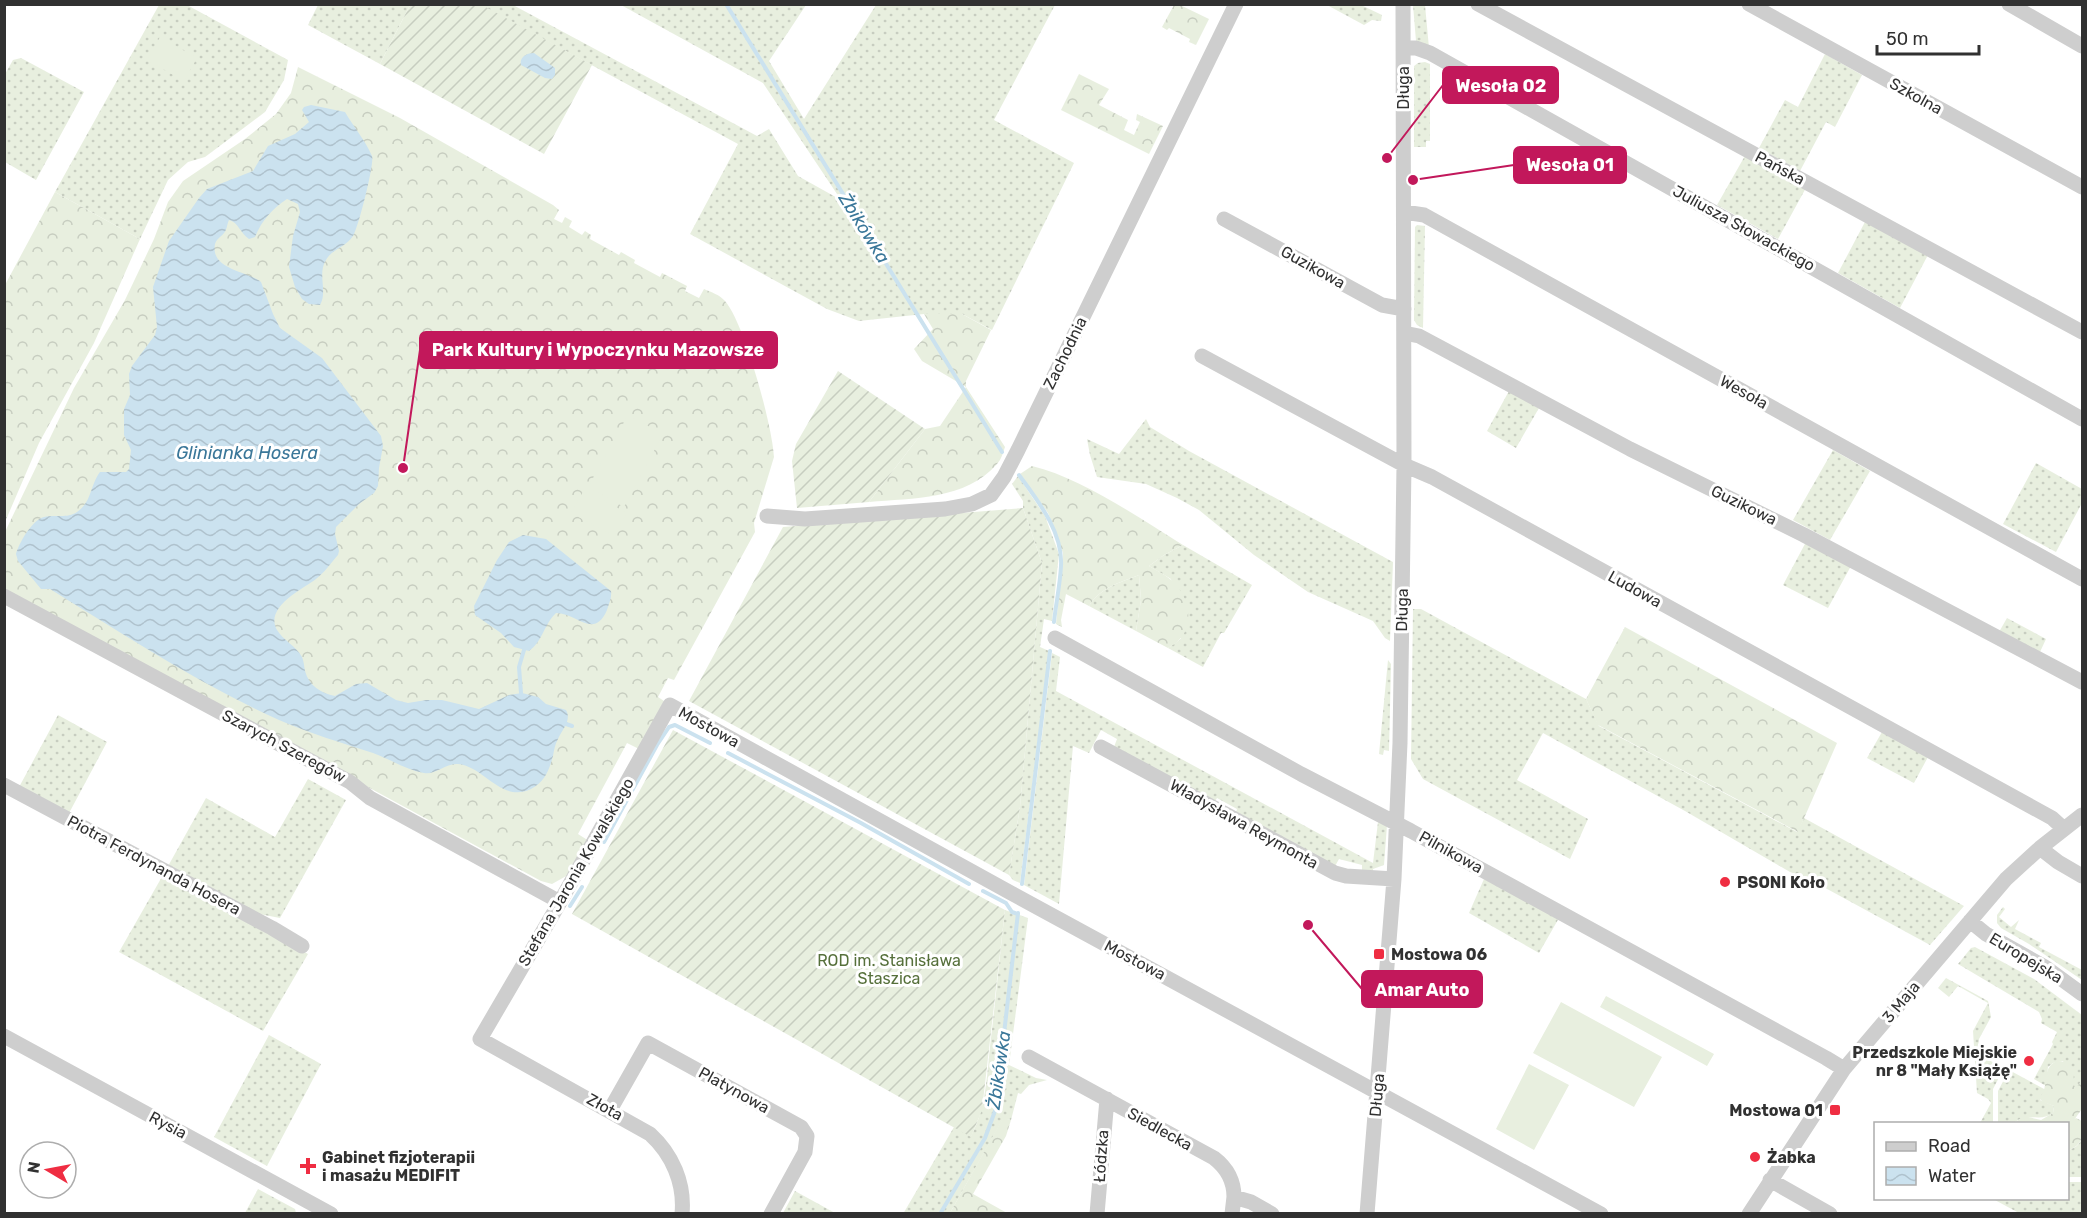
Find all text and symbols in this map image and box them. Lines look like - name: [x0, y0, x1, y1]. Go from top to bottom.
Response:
- scale bar: [1877, 18, 1979, 56]
- text: 50 m: [1886, 28, 1929, 50]
- street label: Długa: [1394, 66, 1413, 110]
- callout: Wesoła 02: [1443, 67, 1558, 103]
- street label: Szkolna: [1886, 74, 1946, 118]
- text: Wesoła 02: [1456, 75, 1546, 97]
- callout: Wesoła 01: [1514, 147, 1626, 183]
- street label: Pańska: [1752, 147, 1808, 189]
- text: Wesoła 01: [1526, 154, 1614, 176]
- street label: Juliusza Słowackiego: [1670, 181, 1818, 275]
- water label: Żbikówka: [833, 188, 895, 268]
- street label: Guzikowa: [1277, 242, 1349, 292]
- street label: Zachodnia: [1039, 314, 1091, 392]
- callout: Park Kultury i Wypoczynku Mazowsze: [420, 332, 777, 368]
- text: Park Kultury i Wypoczynku Mazowsze: [432, 339, 765, 361]
- street label: Wesoła: [1717, 371, 1771, 413]
- water label: Glinianka Hosera: [176, 442, 318, 464]
- street label: Guzikowa: [1708, 481, 1780, 529]
- street label: Ludowa: [1605, 567, 1665, 611]
- street label: Długa: [1392, 588, 1412, 632]
- street label: Mostowa: [675, 703, 743, 751]
- street label: Szarych Szeregów: [219, 705, 349, 787]
- street label: Stefana Jaronia Kowalskiego: [514, 775, 638, 969]
- street label: Władysława Reymonta: [1166, 775, 1322, 873]
- street label: Piotra Ferdynanda Hosera: [64, 811, 244, 919]
- street label: Pilnikowa: [1416, 827, 1486, 877]
- place label: PSONI Koło: [1737, 873, 1825, 892]
- marker: PSONI Koło: [1718, 875, 1732, 889]
- street label: Europejska: [1986, 929, 2066, 987]
- street label: Mostowa: [1101, 936, 1169, 984]
- place label: Mostowa 06: [1391, 945, 1487, 964]
- marker: Mostowa 06: [1372, 947, 1386, 961]
- park label: ROD im. Stanisława Staszica: [817, 951, 961, 988]
- callout: Amar Auto: [1362, 971, 1482, 1007]
- street label: 3 Maja: [1878, 977, 1924, 1027]
- text: Amar Auto: [1375, 979, 1469, 1001]
- water label: Żbikówka: [982, 1029, 1015, 1112]
- place label: Przedszkole Miejskie nr 8 "Mały Książę": [1852, 1043, 2017, 1080]
- marker: Przedszkole Miejskie nr 8 "Mały Książę": [2022, 1054, 2036, 1068]
- street label: Platynowa: [695, 1063, 773, 1117]
- street label: Długa: [1366, 1073, 1388, 1117]
- street label: Złota: [584, 1089, 626, 1125]
- place label: Mostowa 01: [1729, 1101, 1823, 1120]
- street label: Siedlecka: [1124, 1103, 1196, 1155]
- marker: Mostowa 01: [1828, 1103, 1842, 1117]
- street label: Rysia: [146, 1107, 190, 1143]
- legend: [1874, 1122, 2069, 1200]
- street label: Łódzka: [1090, 1129, 1112, 1183]
- text: Road: [1928, 1135, 1971, 1157]
- north arrow: [18, 1140, 78, 1200]
- place label: Gabinet fizjoterapii i masażu MEDIFIT: [322, 1148, 475, 1185]
- place label: Żabka: [1767, 1148, 1816, 1167]
- marker: Żabka: [1748, 1150, 1762, 1164]
- marker: Gabinet fizjoterapii i masażu MEDIFIT: [299, 1157, 317, 1175]
- text: N: [23, 1160, 44, 1175]
- text: Water: [1928, 1165, 1976, 1187]

